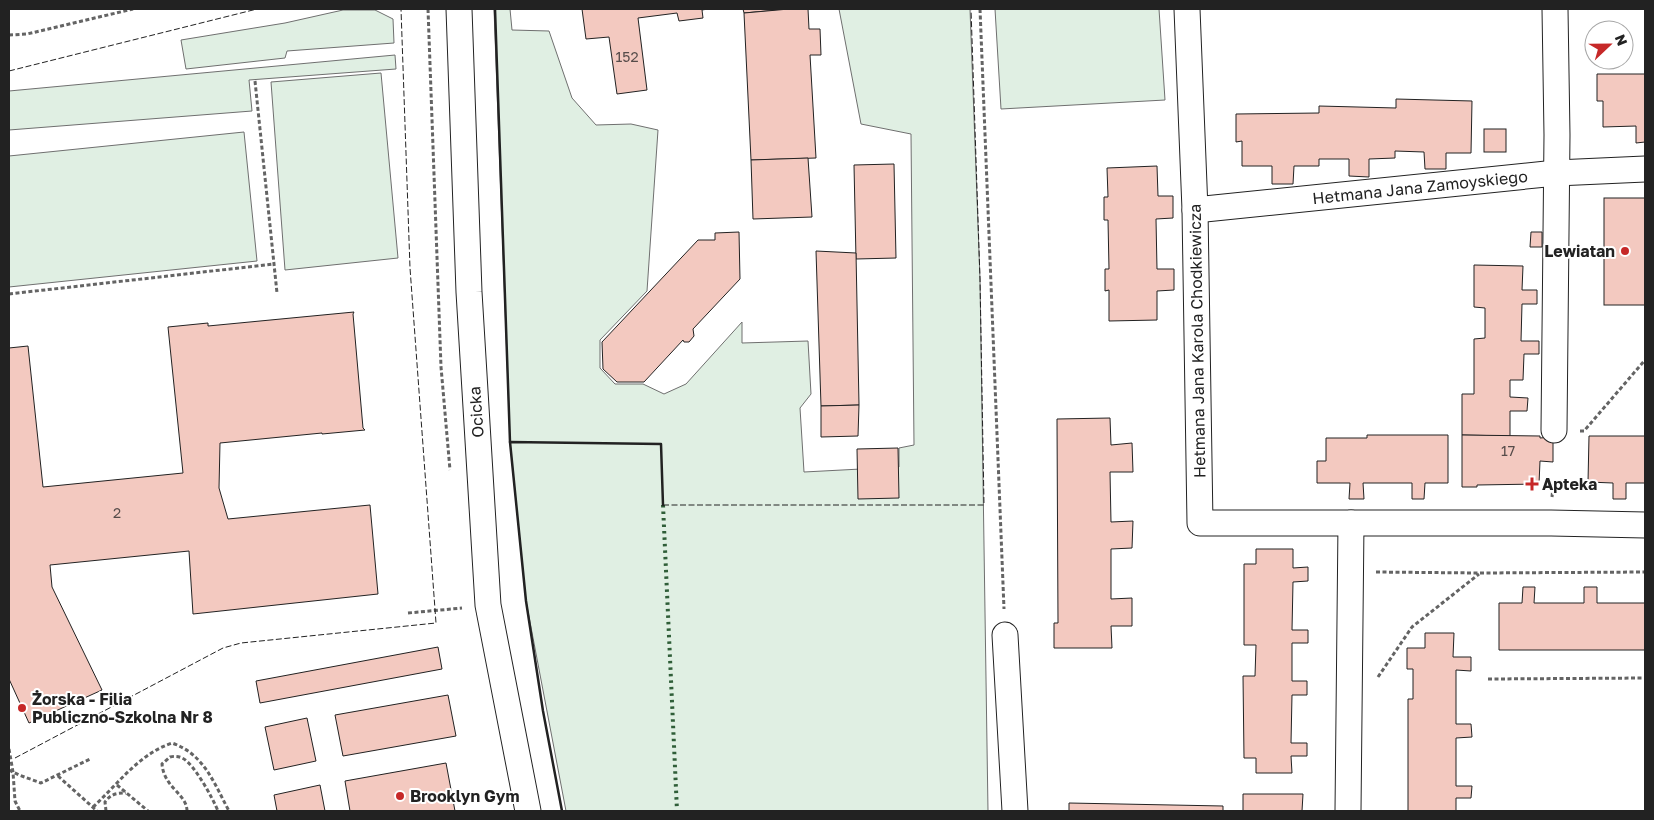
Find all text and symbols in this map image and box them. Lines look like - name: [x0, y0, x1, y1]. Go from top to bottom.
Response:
- north arrow: [1584, 20, 1634, 70]
- text: N: [1612, 32, 1631, 48]
- house number: 152: [615, 48, 639, 65]
- street label: Hetmana Jana Zamoyskiego: [1311, 166, 1529, 208]
- street label: Hetmana Jana Karola Chodkiewicza: [1185, 204, 1209, 478]
- place label: Lewiatan: [1544, 241, 1615, 261]
- marker: Lewiatan: [1619, 245, 1631, 257]
- street label: Ocicka: [464, 386, 488, 438]
- house number: 17: [1501, 442, 1515, 459]
- place label: Apteka: [1542, 474, 1597, 494]
- marker: Apteka: [1526, 478, 1538, 490]
- house number: 2: [113, 504, 121, 521]
- place label: Żorska - Filia Publiczno-Szkolna Nr 8: [32, 689, 213, 727]
- marker: Żorska - Filia Publiczno-Szkolna Nr 8: [16, 702, 28, 714]
- place label: Brooklyn Gym: [410, 786, 519, 806]
- marker: Brooklyn Gym: [394, 790, 406, 802]

